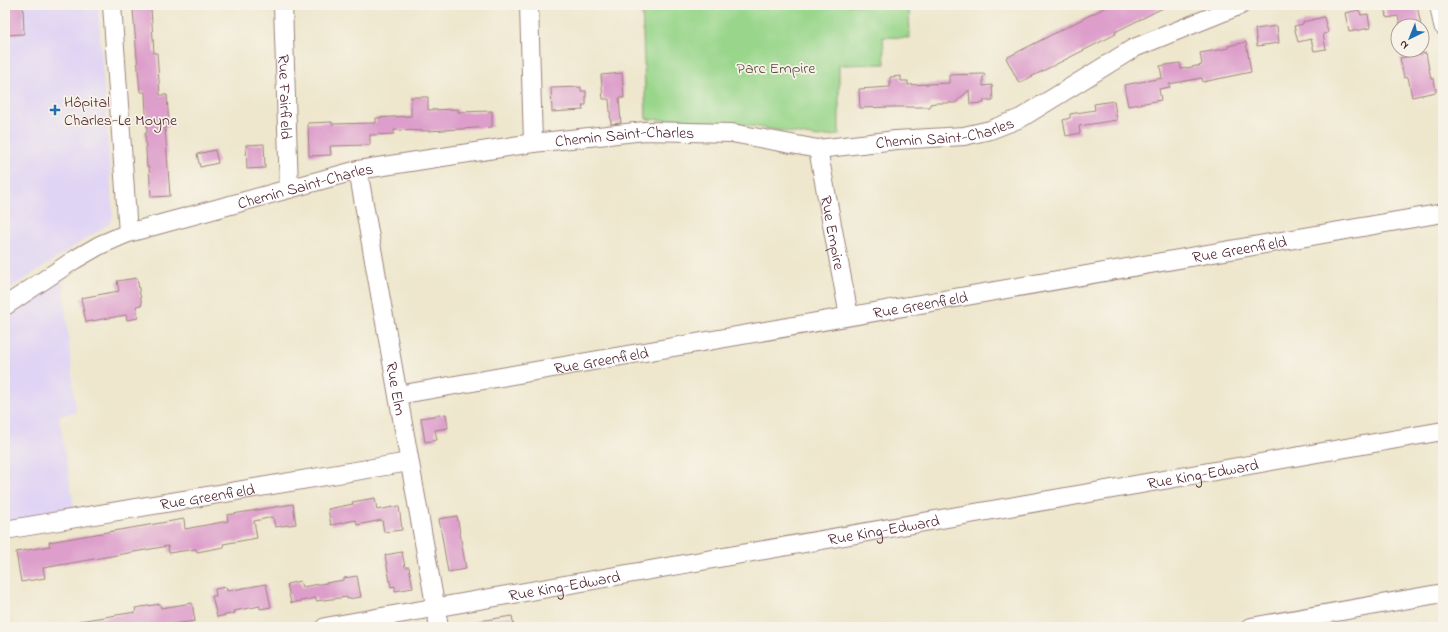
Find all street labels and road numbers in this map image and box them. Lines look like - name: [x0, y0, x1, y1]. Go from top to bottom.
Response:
- street label: Rue Fairfield: [271, 54, 297, 140]
- street label: Chemin Saint-Charles: [874, 112, 1018, 156]
- street label: Chemin Saint-Charles: [554, 121, 695, 155]
- street label: Chemin Saint-Charles: [235, 158, 375, 216]
- street label: Rue Empire: [813, 194, 850, 273]
- street label: Rue Greenfield: [1191, 230, 1289, 270]
- street label: Rue Greenfield: [871, 286, 970, 326]
- street label: Rue Greenfield: [552, 342, 650, 382]
- street label: Rue Elm: [378, 360, 411, 418]
- street label: Rue King-Edward: [1145, 454, 1261, 497]
- street label: Rue Greenfield: [158, 478, 257, 518]
- street label: Rue King-Edward: [826, 510, 941, 553]
- street label: Rue King-Edward: [507, 565, 622, 609]

